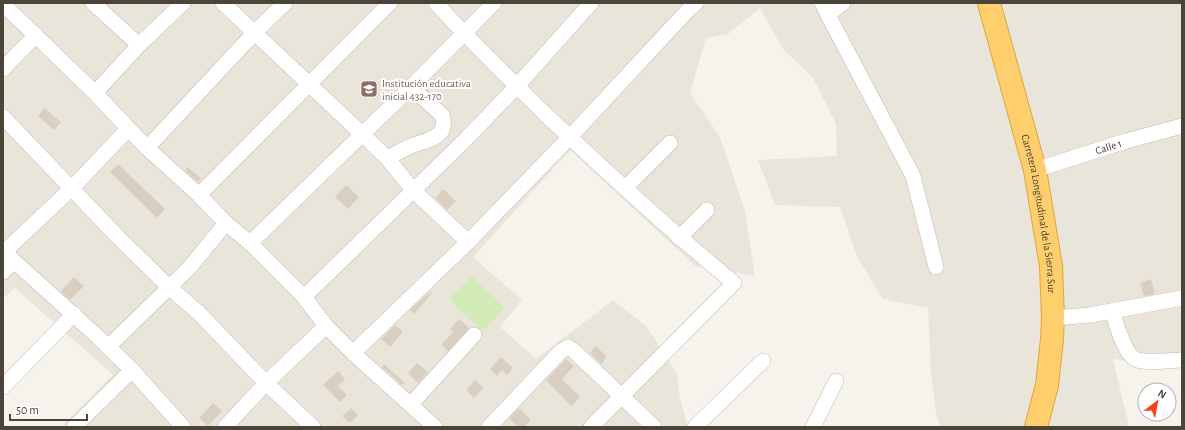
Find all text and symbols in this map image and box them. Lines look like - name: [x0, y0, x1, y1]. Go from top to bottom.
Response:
- place label: Institución educativa inicial 432-170: [382, 78, 471, 102]
- school or university icon: Institución educativa inicial 432-170: [359, 79, 379, 99]
- street label: Carretera Longitudinal de la Sierra Sur: [1020, 133, 1058, 294]
- street label: Calle 1: [1094, 137, 1123, 156]
- north arrow: [1137, 382, 1177, 422]
- text: N: [1156, 387, 1168, 401]
- scale bar: [10, 396, 87, 422]
- text: 50 m: [16, 404, 39, 416]

